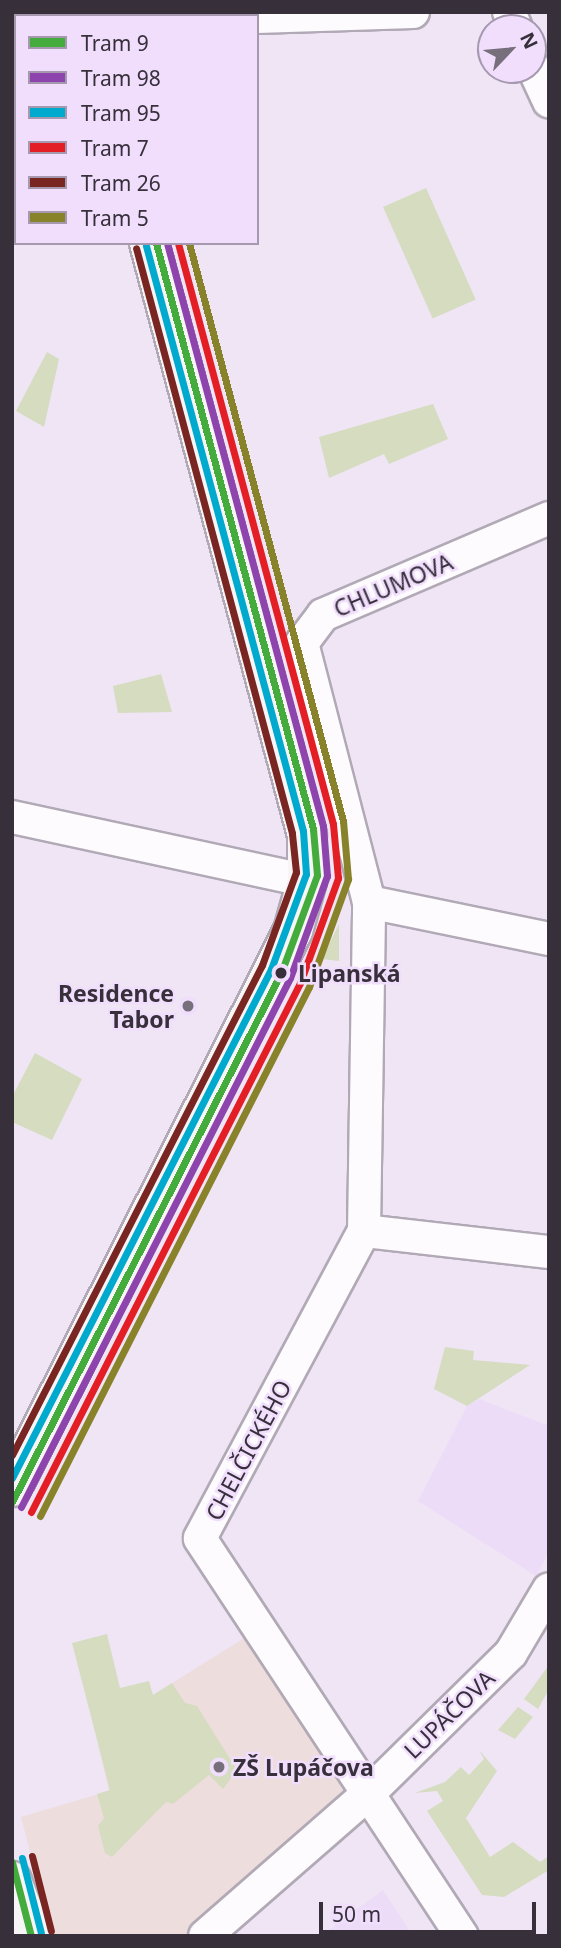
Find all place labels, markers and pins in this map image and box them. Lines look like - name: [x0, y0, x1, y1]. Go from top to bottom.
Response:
- place label: Lipanská: [298, 959, 401, 987]
- marker: Lipanská: [270, 962, 292, 984]
- place label: Residence Tabor: [58, 979, 174, 1033]
- marker: Residence Tabor: [180, 998, 196, 1014]
- place label: ZŠ Lupáčova: [233, 1753, 374, 1781]
- marker: ZŠ Lupáčova: [211, 1759, 227, 1775]

